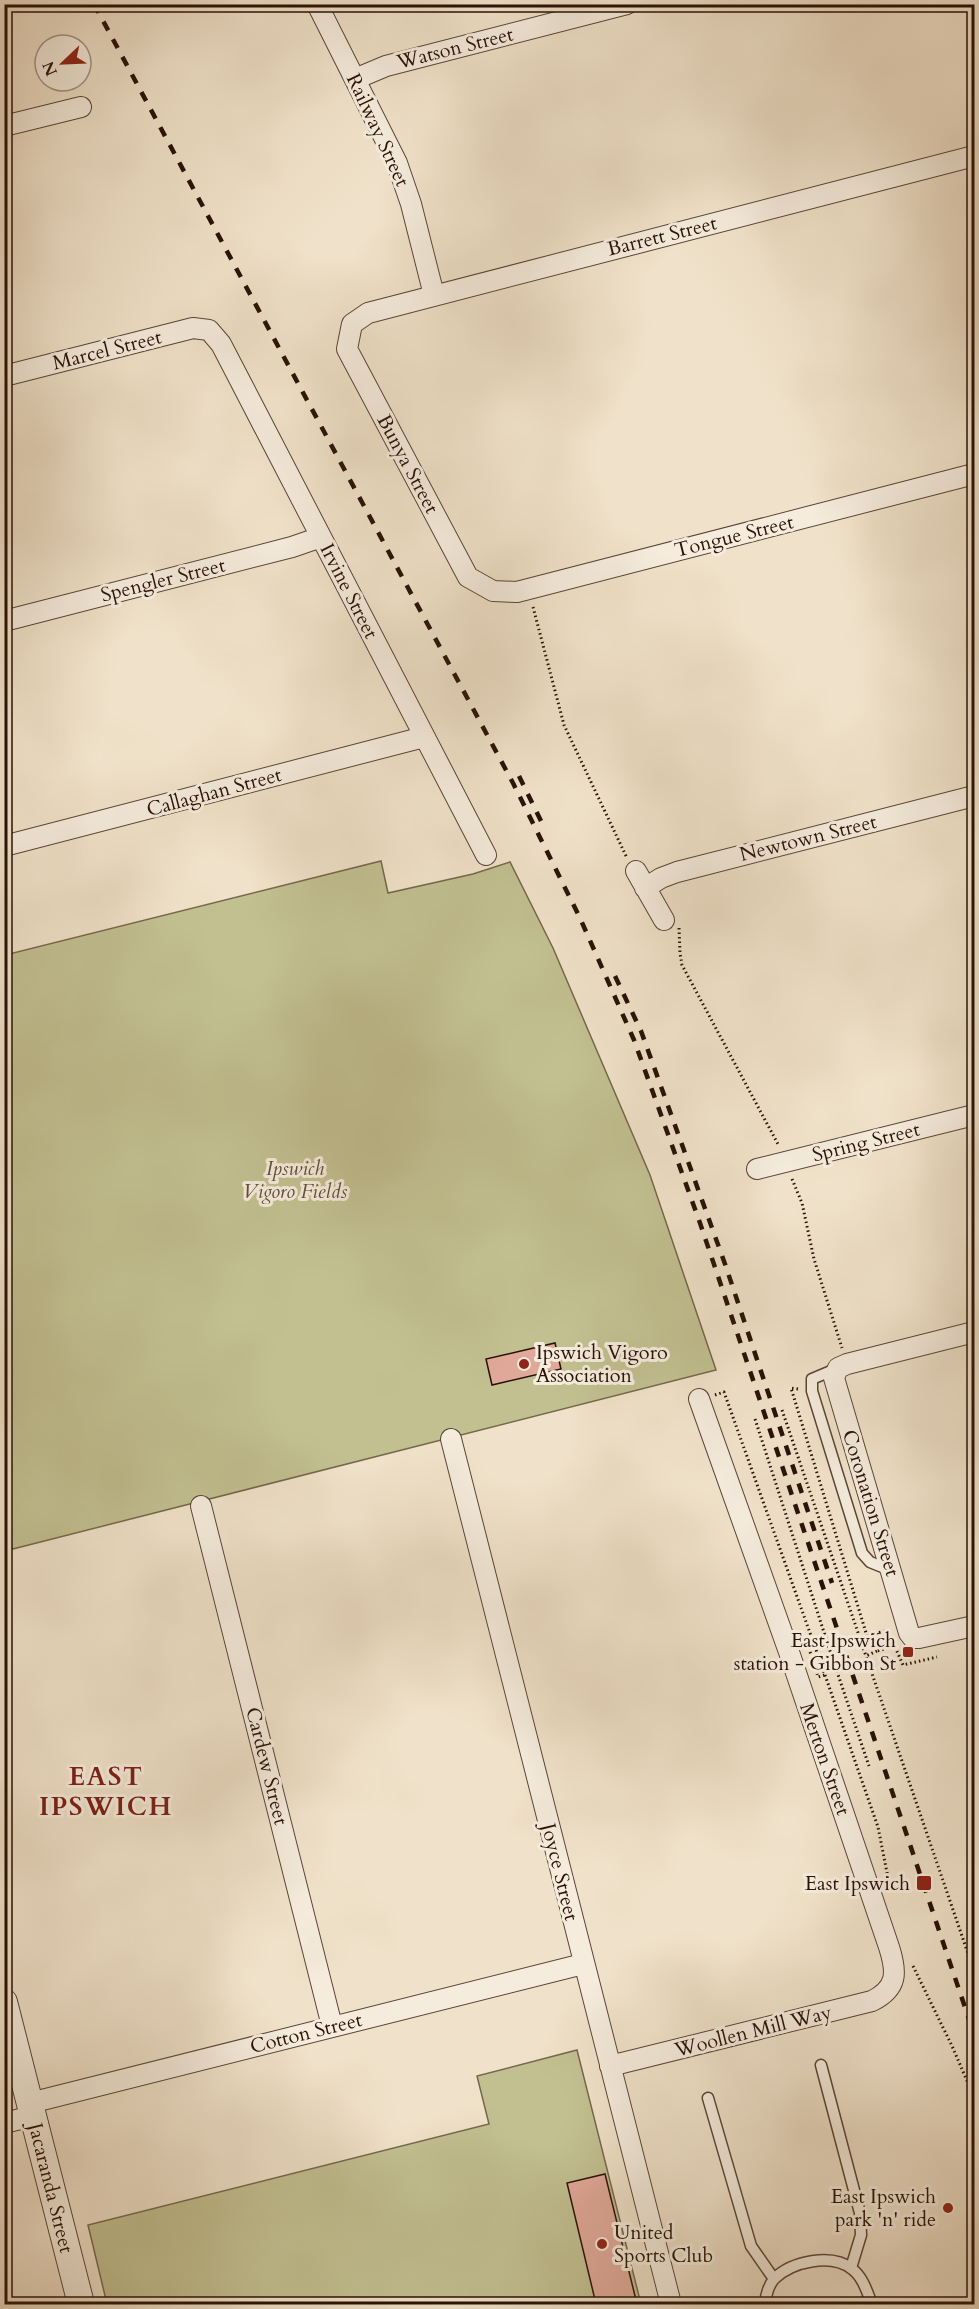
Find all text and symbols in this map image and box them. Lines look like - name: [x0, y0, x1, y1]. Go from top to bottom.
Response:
- street label: Watson Street: [393, 20, 517, 76]
- north arrow: [33, 33, 93, 93]
- text: N: [37, 58, 63, 79]
- street label: Railway Street: [340, 69, 416, 192]
- street label: Barrett Street: [604, 209, 720, 263]
- street label: Marcel Street: [50, 323, 165, 377]
- street label: Bunya Street: [371, 410, 446, 519]
- street label: Tongue Street: [672, 508, 797, 564]
- street label: Irvine Street: [313, 539, 385, 644]
- street label: Spengler Street: [98, 551, 229, 608]
- street label: Callaghan Street: [144, 761, 285, 823]
- street label: Newtown Street: [737, 808, 880, 868]
- street label: Spring Street: [810, 1115, 923, 1168]
- park label: Ipswich Vigoro Fields: [243, 1155, 348, 1205]
- place label: Ipswich Vigoro Association: [536, 1339, 668, 1389]
- marker: Ipswich Vigoro Association: [517, 1357, 531, 1371]
- street label: Coronation Street: [836, 1426, 906, 1580]
- place label: East Ipswich station - Gibbon St: [734, 1627, 897, 1677]
- marker: East Ipswich station - Gibbon St: [901, 1645, 915, 1659]
- street label: Merton Street: [793, 1699, 857, 1819]
- street label: Cardew Street: [239, 1704, 295, 1828]
- district label: EAST IPSWICH: [39, 1759, 173, 1824]
- street label: Joyce Street: [534, 1817, 585, 1924]
- place label: East Ipswich: [805, 1870, 910, 1897]
- marker: East Ipswich: [915, 1874, 933, 1892]
- street label: Woollen Mill Way: [671, 1998, 835, 2064]
- street label: Cotton Street: [247, 2006, 365, 2060]
- street label: Jacaranda Street: [21, 2117, 80, 2257]
- place label: East Ipswich park 'n' ride: [831, 2183, 936, 2233]
- marker: East Ipswich park 'n' ride: [941, 2201, 955, 2215]
- place label: United Sports Club: [614, 2219, 713, 2269]
- marker: United Sports Club: [595, 2237, 609, 2251]

